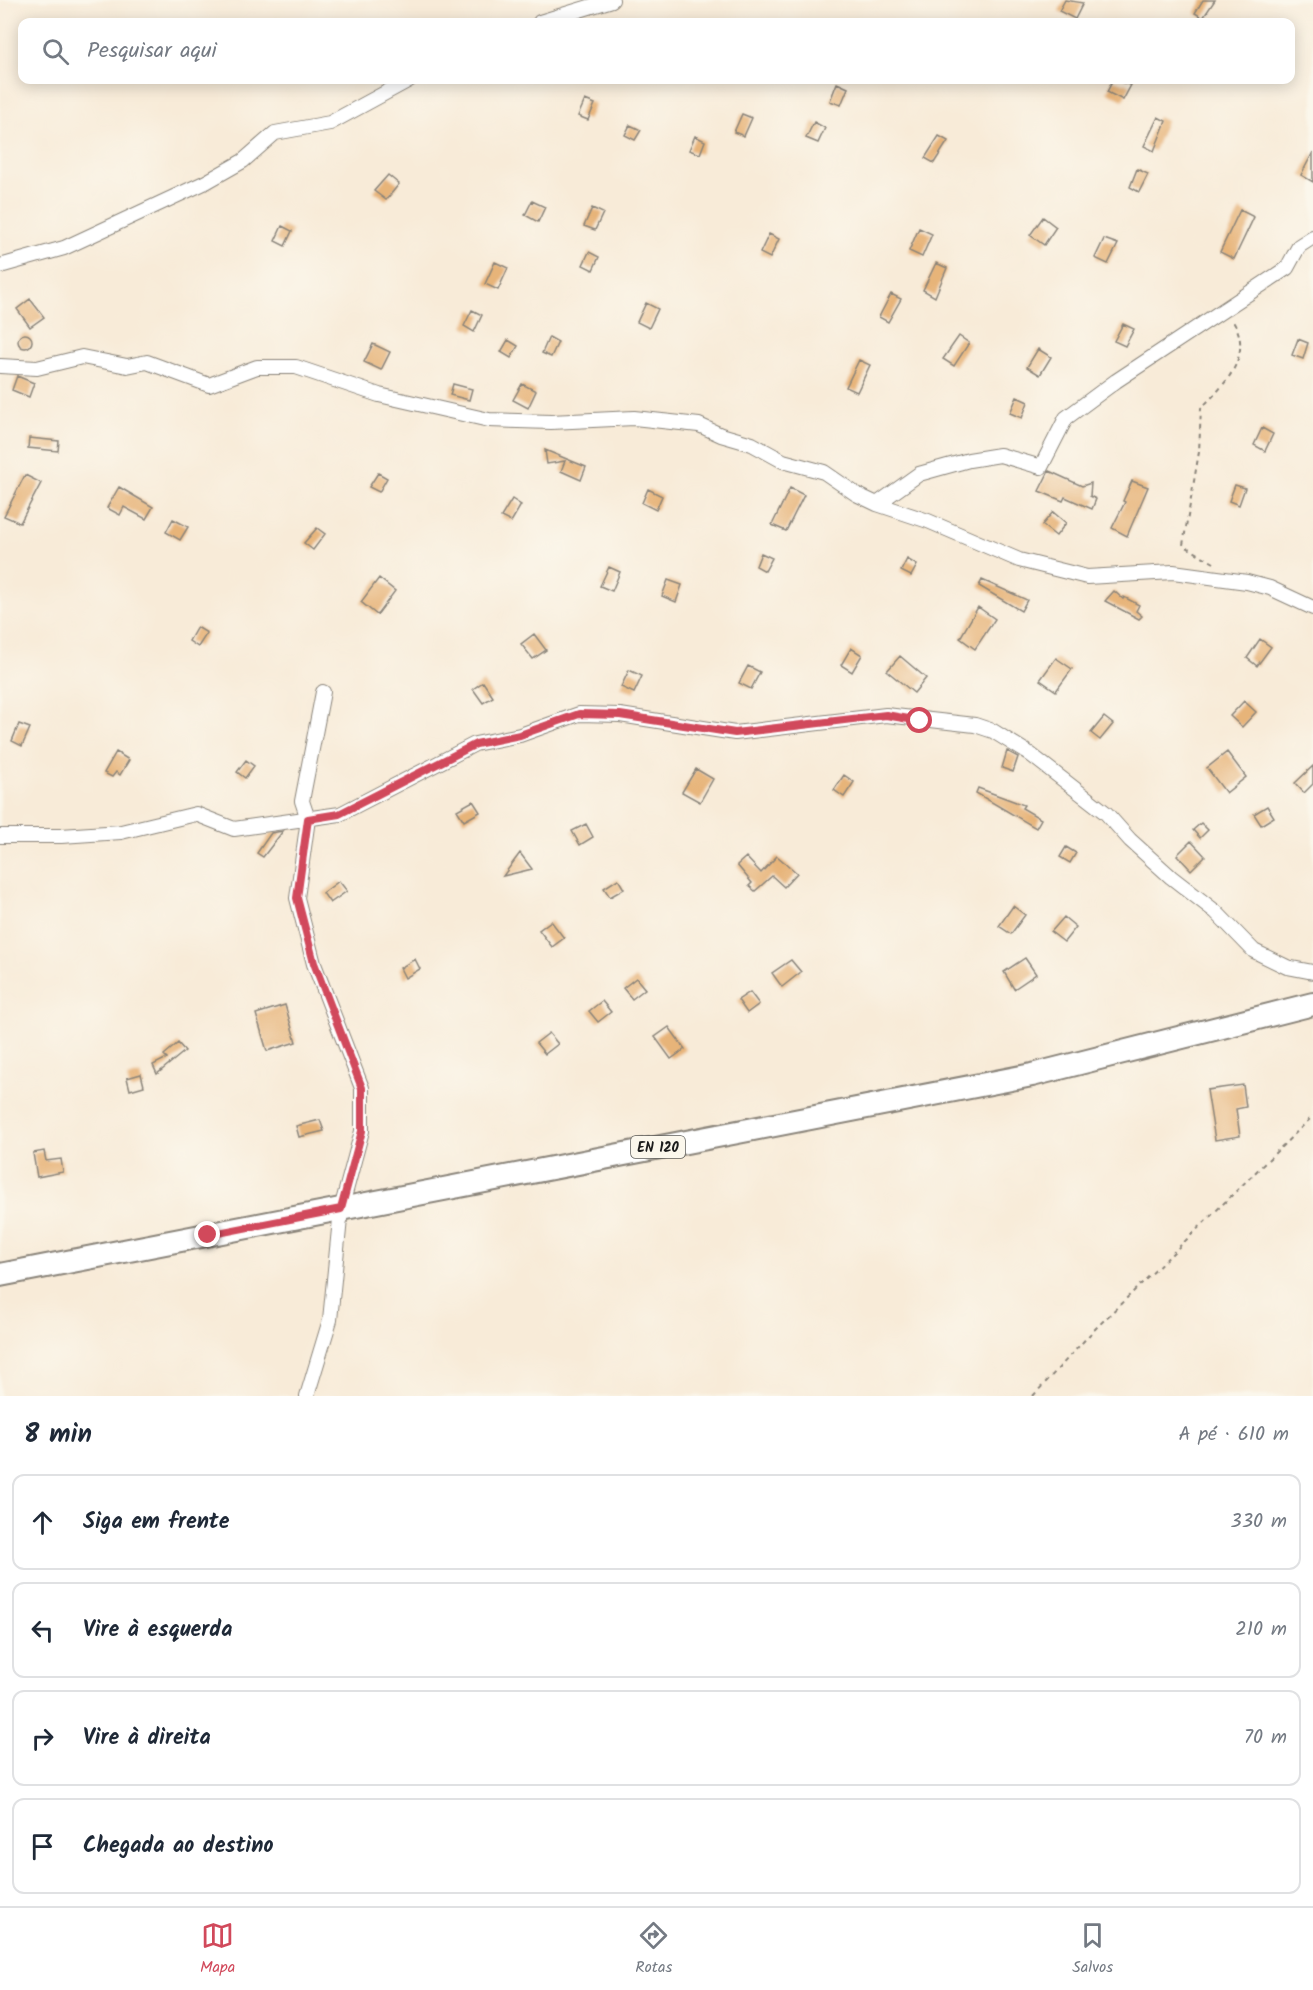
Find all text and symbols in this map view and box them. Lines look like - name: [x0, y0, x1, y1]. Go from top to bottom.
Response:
- search box: [18, 18, 1295, 84]
- text: Pesquisar aqui: [87, 34, 217, 69]
- icon: search: [39, 35, 72, 68]
- route start: [906, 707, 932, 733]
- road number: EN 120: [631, 1136, 685, 1158]
- route end: [194, 1221, 220, 1247]
- text: 8 min: [24, 1414, 92, 1456]
- text: A pé · 610 m: [1178, 1419, 1289, 1451]
- text: Siga em frente: [83, 1505, 229, 1540]
- icon: ahead: [26, 1506, 59, 1539]
- text: 330 m: [1230, 1506, 1287, 1538]
- text: Vire à esquerda: [83, 1613, 232, 1648]
- icon: left: [26, 1614, 59, 1647]
- text: 210 m: [1235, 1614, 1287, 1646]
- text: Vire à direita: [83, 1721, 211, 1756]
- icon: right: [26, 1722, 59, 1755]
- text: 70 m: [1244, 1722, 1287, 1754]
- text: Chegada ao destino: [83, 1829, 274, 1864]
- icon: arrive: [26, 1830, 59, 1863]
- tab: Mapa: [200, 1919, 235, 1980]
- tab: Rotas: [635, 1919, 672, 1980]
- tab: Salvos: [1072, 1919, 1113, 1980]

